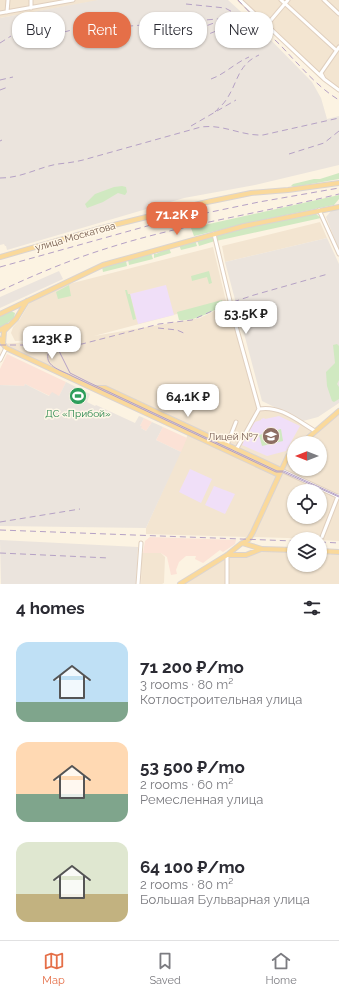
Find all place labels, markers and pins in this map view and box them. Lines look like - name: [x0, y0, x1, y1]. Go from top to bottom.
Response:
- pin: 71.2K ₽: [140, 202, 214, 236]
- pin: 53.5K ₽: [209, 301, 283, 335]
- pin: 123K ₽: [19, 326, 85, 360]
- pin: 64.1K ₽: [151, 384, 225, 418]
- sports icon: ДC «Прибой»: [68, 386, 88, 406]
- place label: ДC «Прибой»: [45, 408, 111, 419]
- school or university icon: Лицей №7: [261, 426, 281, 446]
- place label: Лицей №7: [208, 431, 259, 442]

